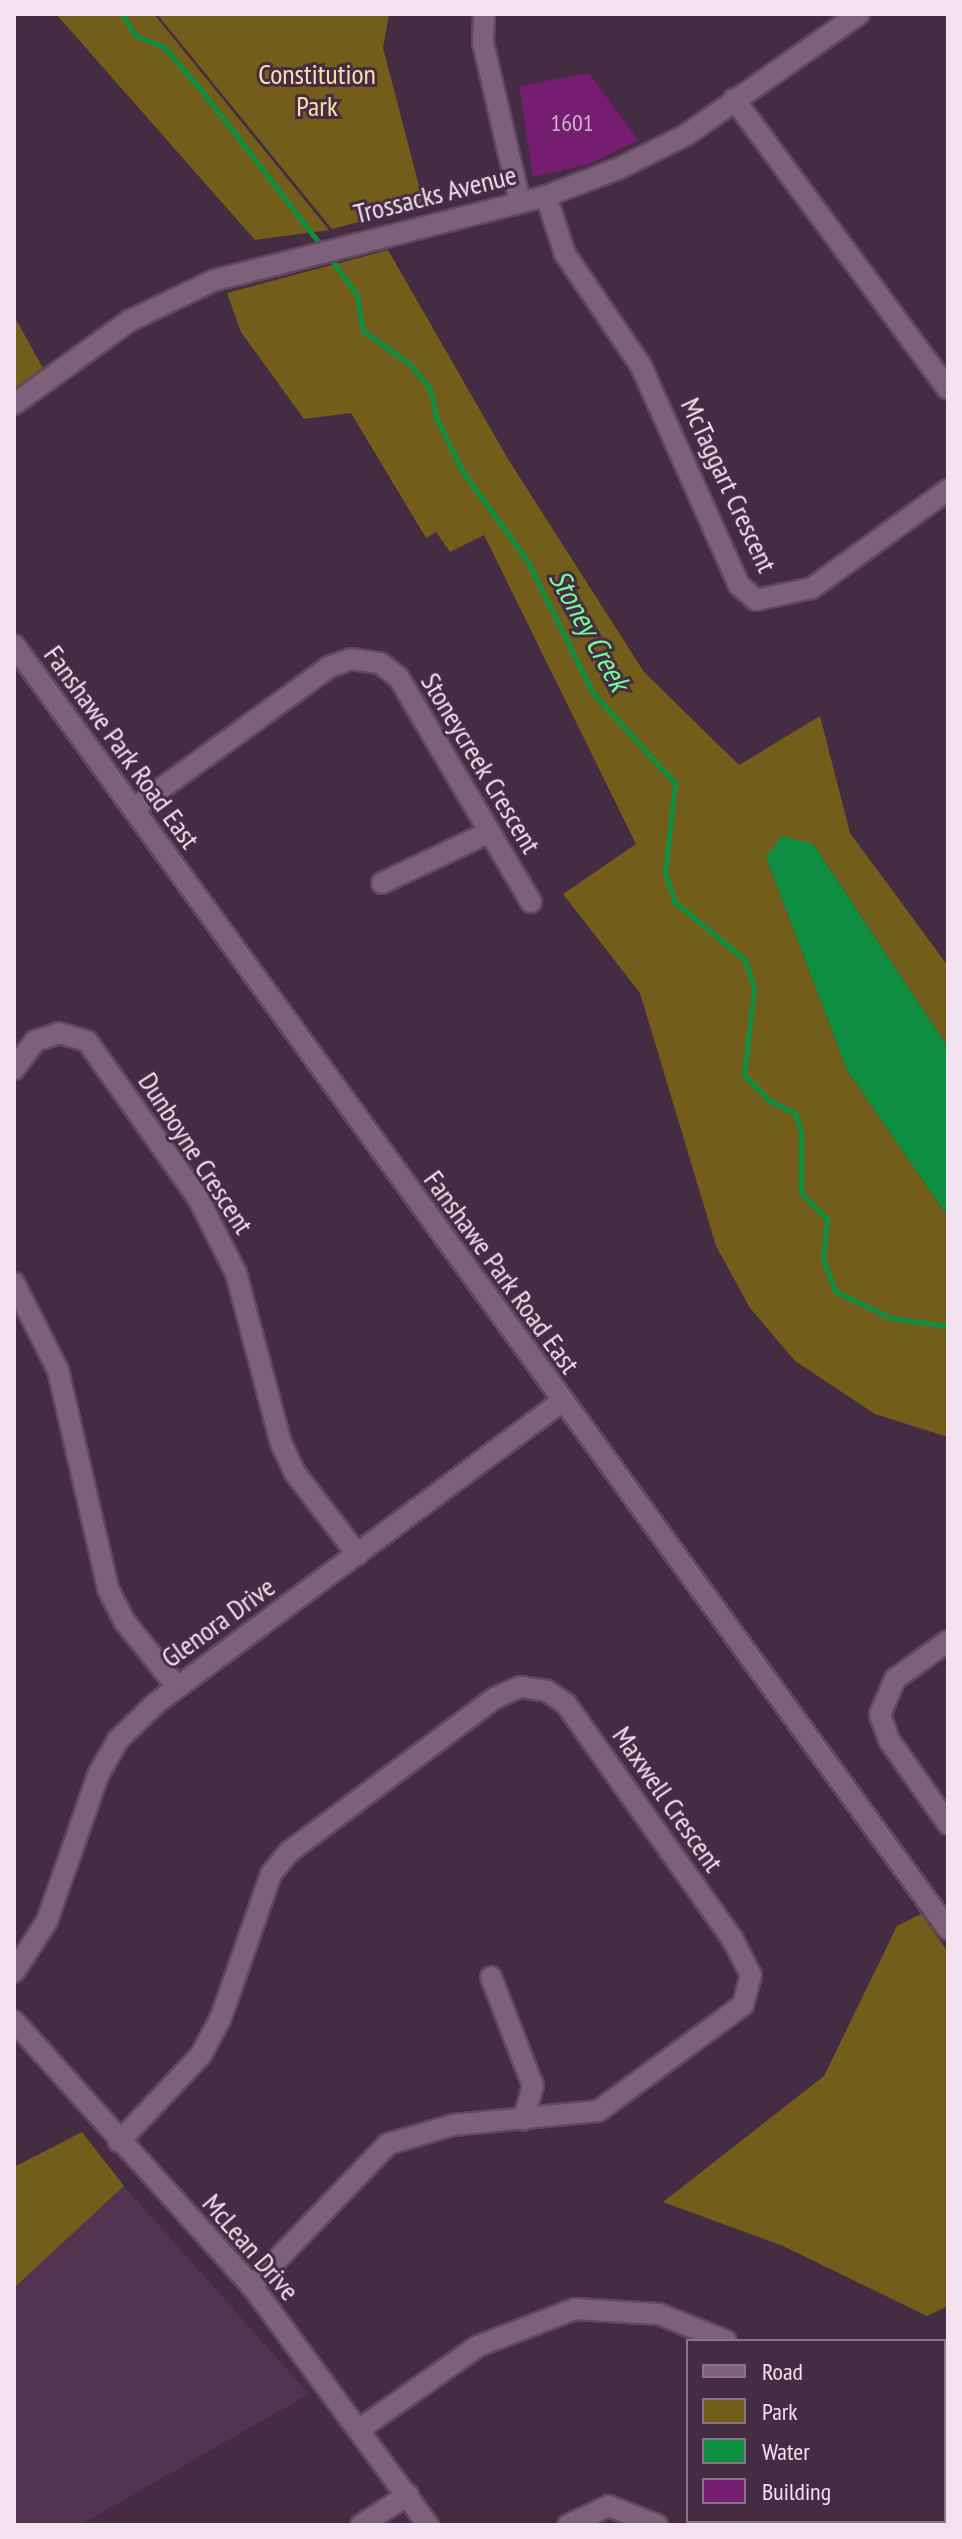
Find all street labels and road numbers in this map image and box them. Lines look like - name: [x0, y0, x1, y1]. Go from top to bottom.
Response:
- street label: Trossacks Avenue: [350, 157, 520, 231]
- street label: McTaggart Crescent: [674, 392, 784, 578]
- street label: Fanshawe Park Road East: [37, 639, 207, 855]
- street label: Stoneycreek Crescent: [414, 666, 548, 860]
- street label: Dunboyne Crescent: [131, 1066, 261, 1240]
- street label: Fanshawe Park Road East: [417, 1164, 587, 1380]
- street label: Glenora Drive: [155, 1570, 281, 1674]
- street label: Maxwell Crescent: [606, 1720, 730, 1878]
- street label: McLean Drive: [196, 2187, 306, 2307]

